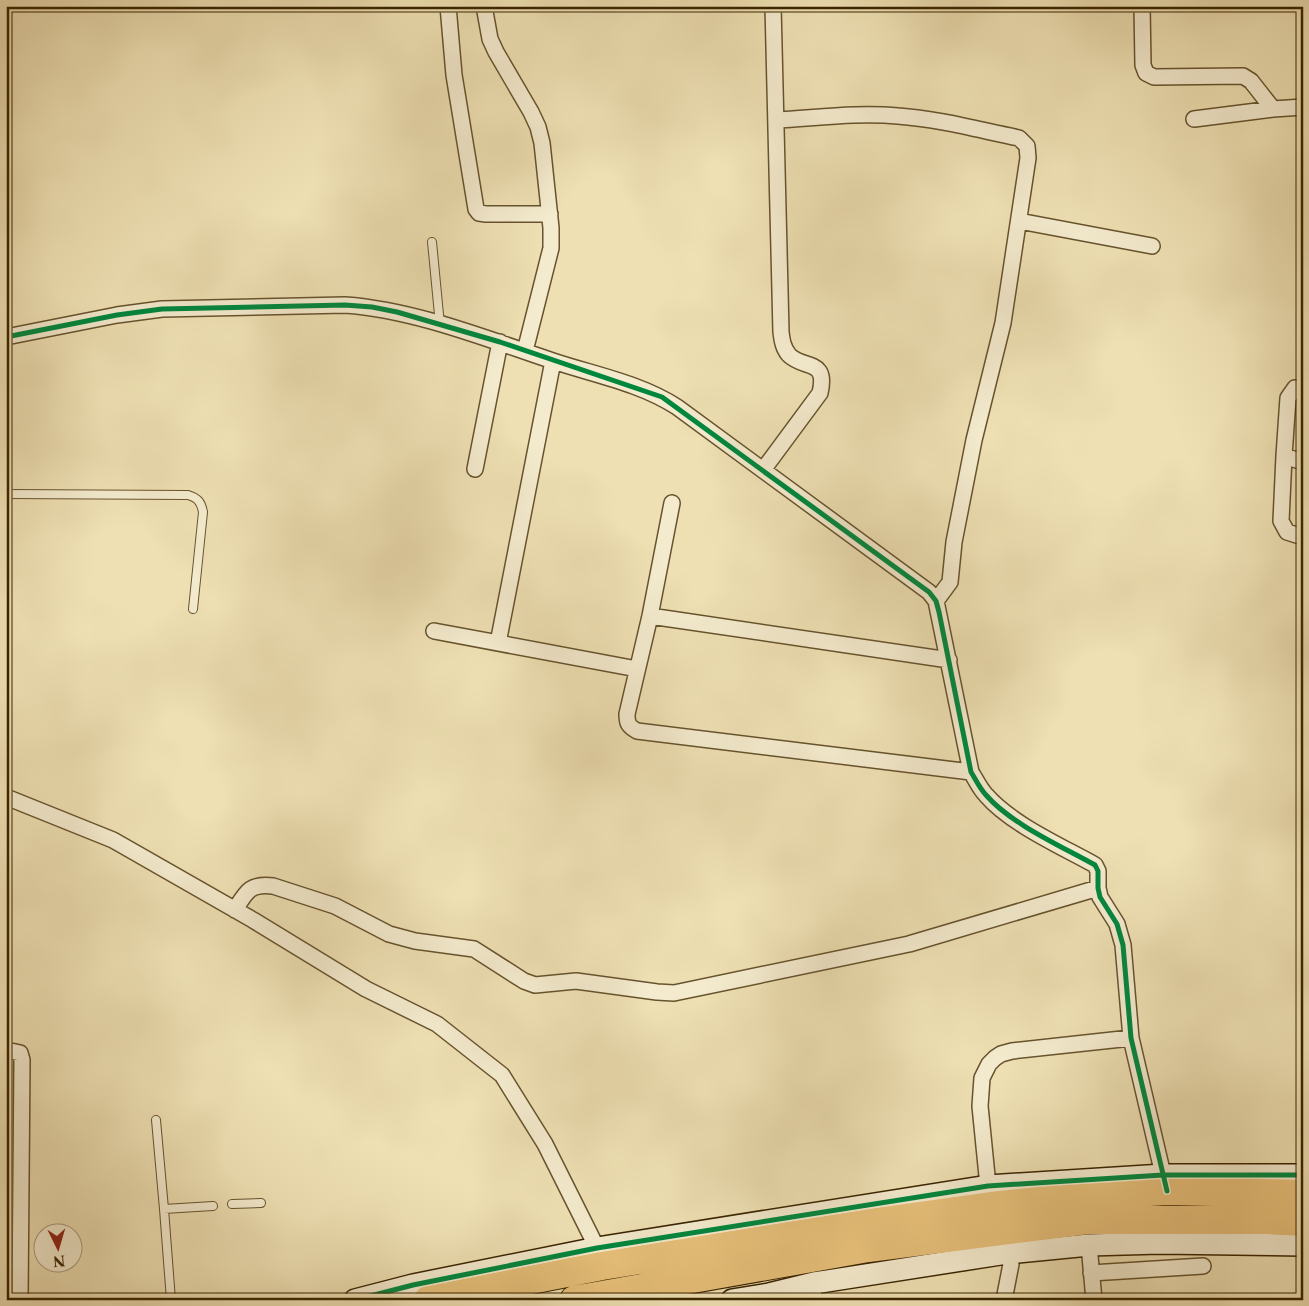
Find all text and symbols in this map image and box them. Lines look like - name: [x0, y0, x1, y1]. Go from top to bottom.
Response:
- north arrow: [32, 1224, 82, 1274]
- text: N: [52, 1251, 66, 1270]

